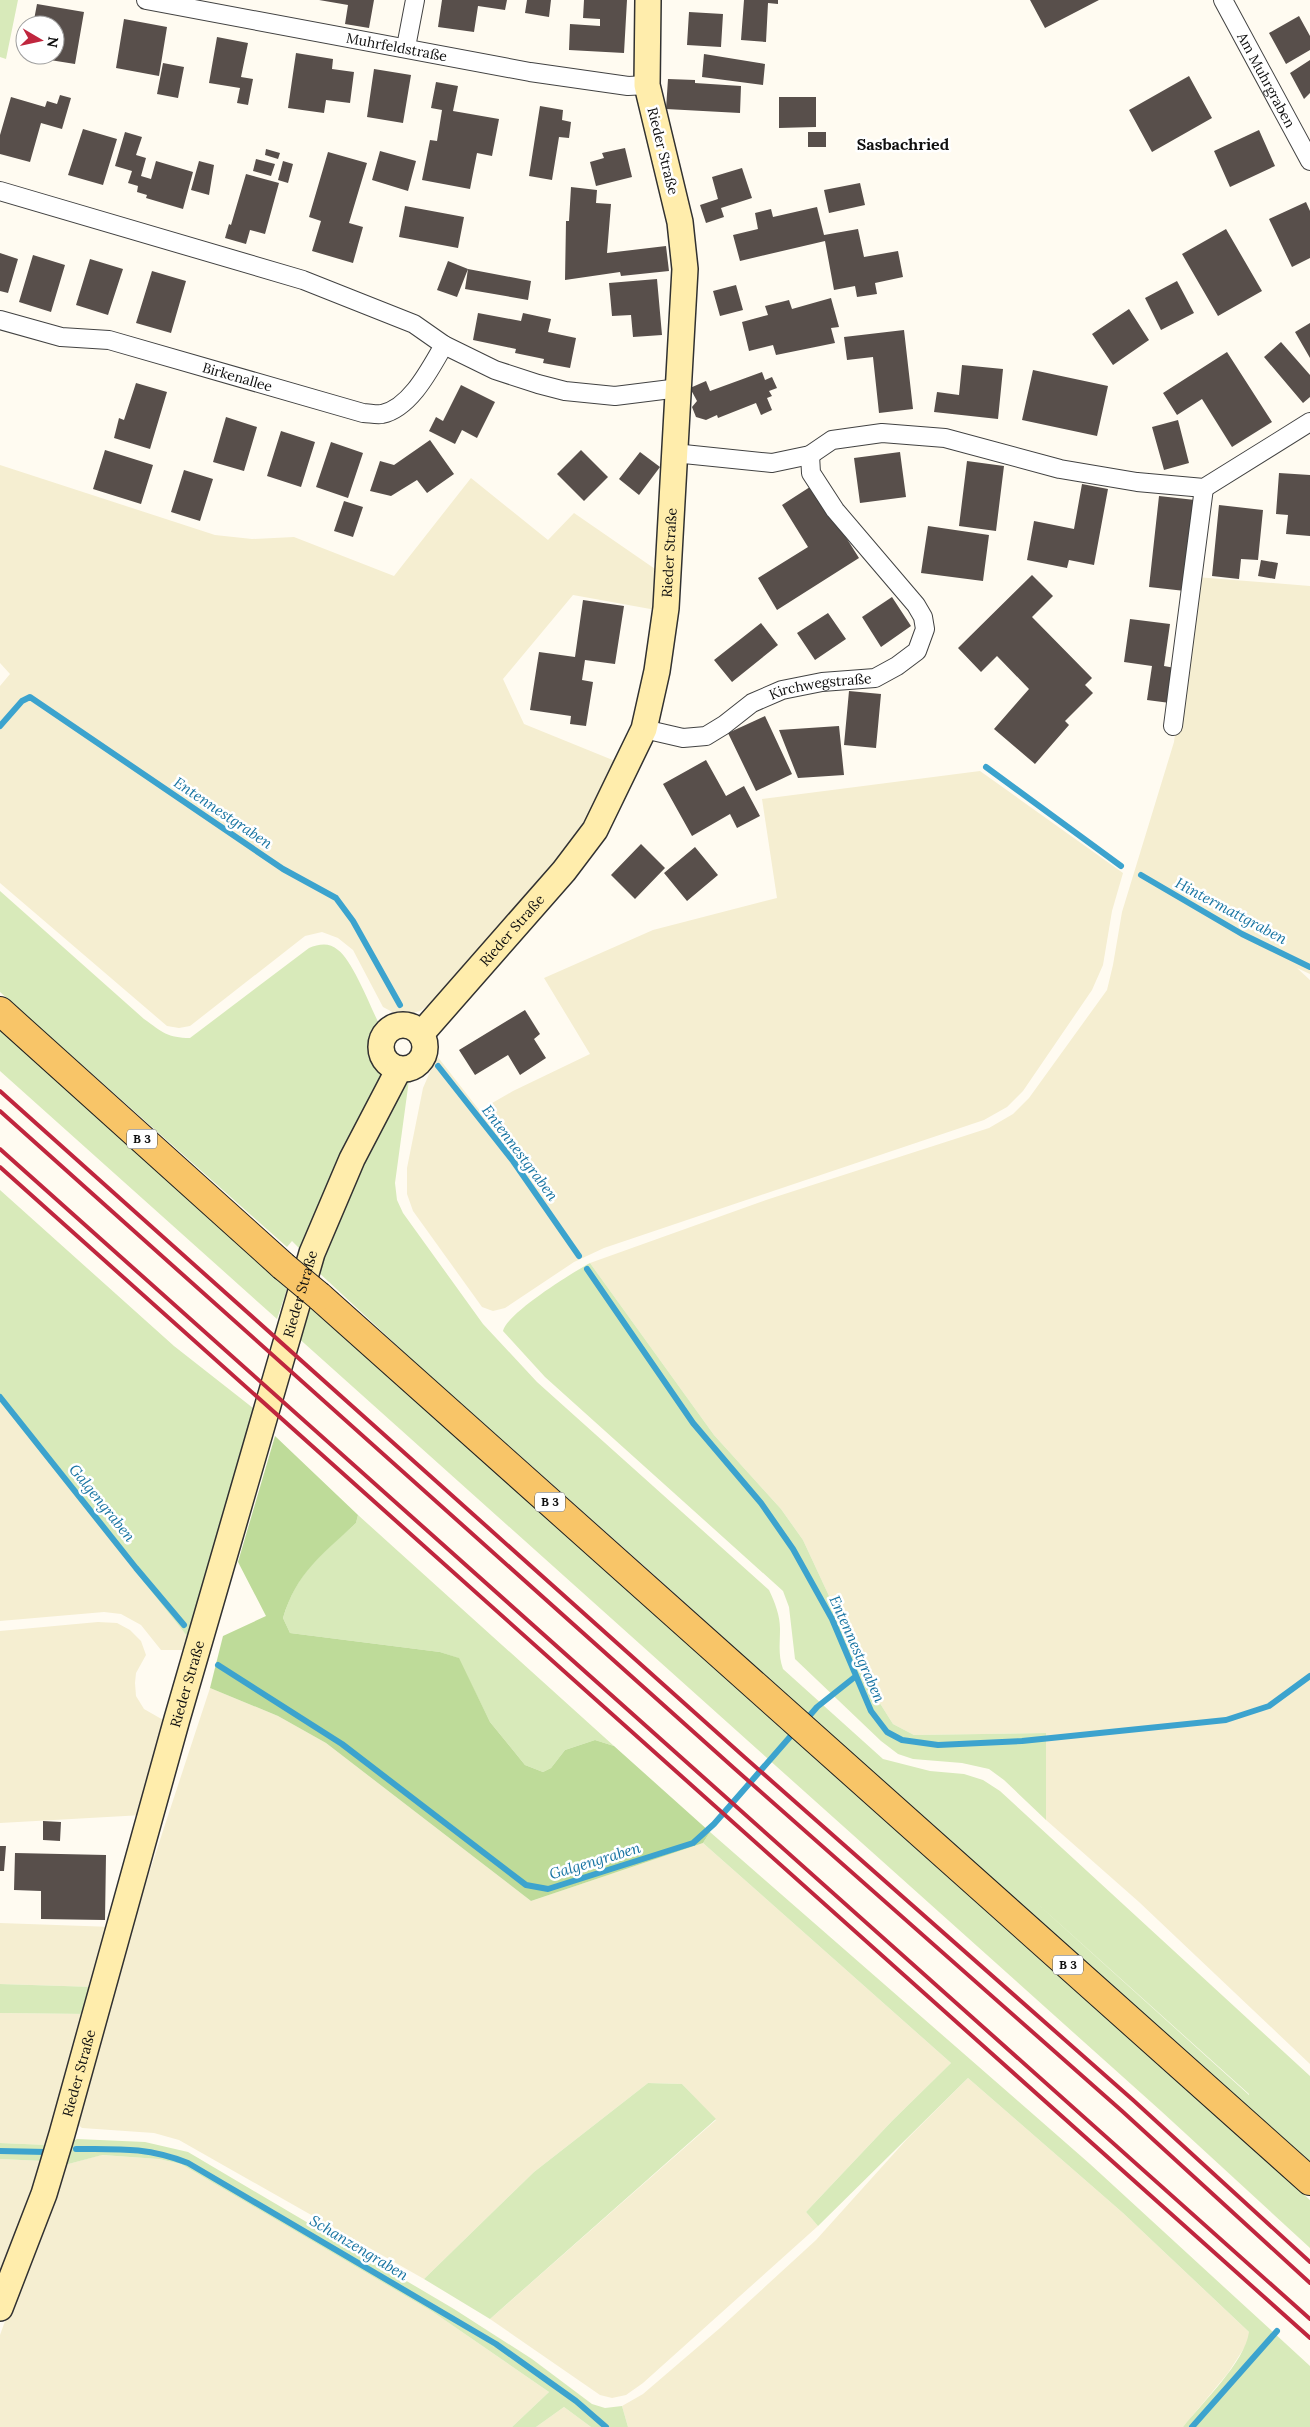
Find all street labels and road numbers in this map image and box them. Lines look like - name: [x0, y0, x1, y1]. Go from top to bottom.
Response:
- street label: Am Muhrgraben: [1233, 28, 1300, 131]
- street label: Muhrfeldstraße: [345, 29, 449, 65]
- street label: Rieder Straße: [643, 105, 683, 197]
- street label: Birkenallee: [200, 358, 275, 396]
- street label: Rieder Straße: [658, 507, 681, 598]
- street label: Kirchwegstraße: [766, 669, 873, 704]
- street label: Rieder Straße: [476, 890, 549, 970]
- road number: B 3: [127, 1130, 157, 1148]
- street label: Rieder Straße: [279, 1248, 321, 1340]
- road number: B 3: [535, 1492, 565, 1511]
- street label: Rieder Straße: [166, 1638, 208, 1729]
- road number: B 3: [1053, 1956, 1083, 1974]
- street label: Rieder Straße: [58, 2027, 100, 2119]

